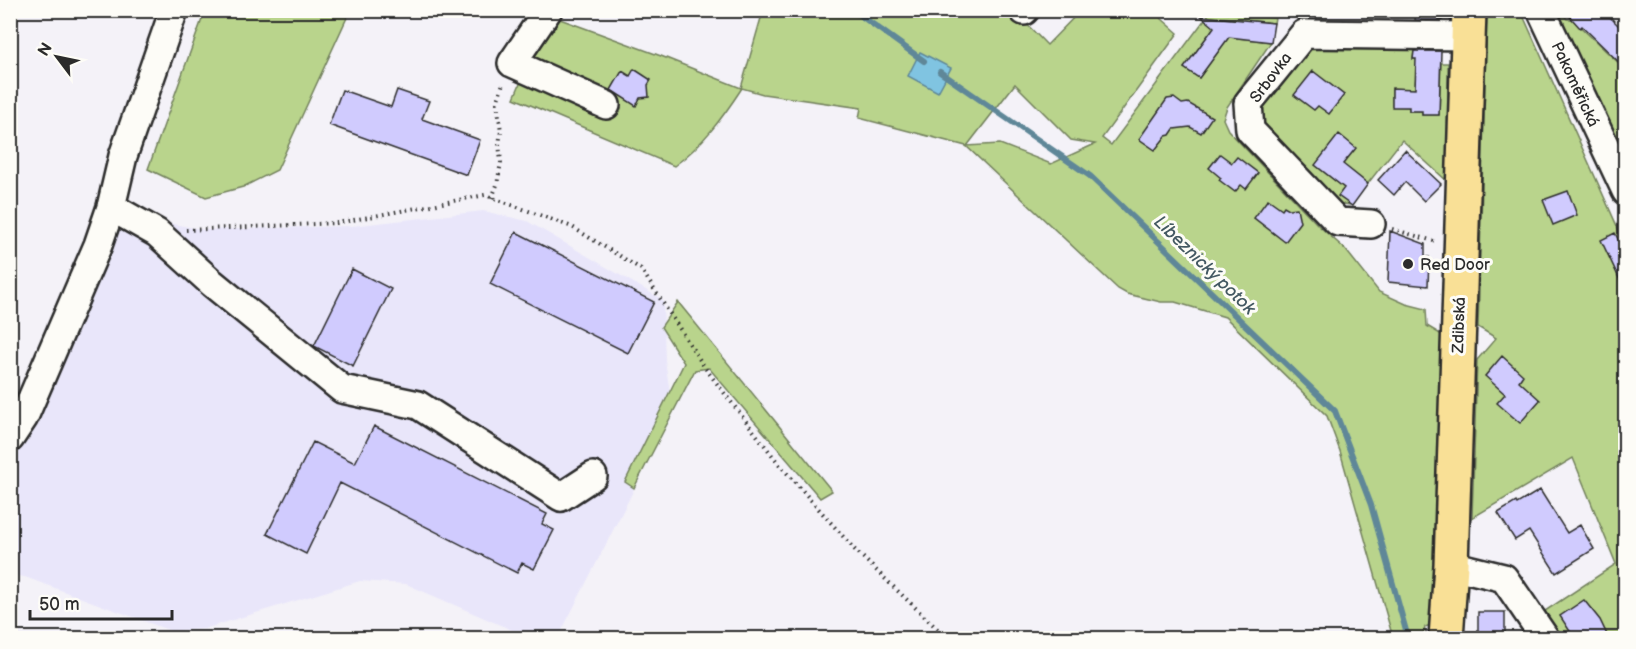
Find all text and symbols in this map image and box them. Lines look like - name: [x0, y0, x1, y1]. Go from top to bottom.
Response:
- north arrow: [27, 27, 87, 87]
- street label: Pakoměřická: [1547, 39, 1603, 130]
- text: N: [34, 40, 57, 60]
- street label: Srbovka: [1246, 49, 1296, 107]
- water label: Líbeznický potok: [1150, 212, 1261, 320]
- place label: Red Door: [1420, 256, 1490, 275]
- marker: Red Door: [1401, 257, 1415, 271]
- street label: Zdibská: [1449, 297, 1470, 355]
- scale bar: [30, 583, 172, 621]
- text: 50 m: [39, 594, 80, 615]

